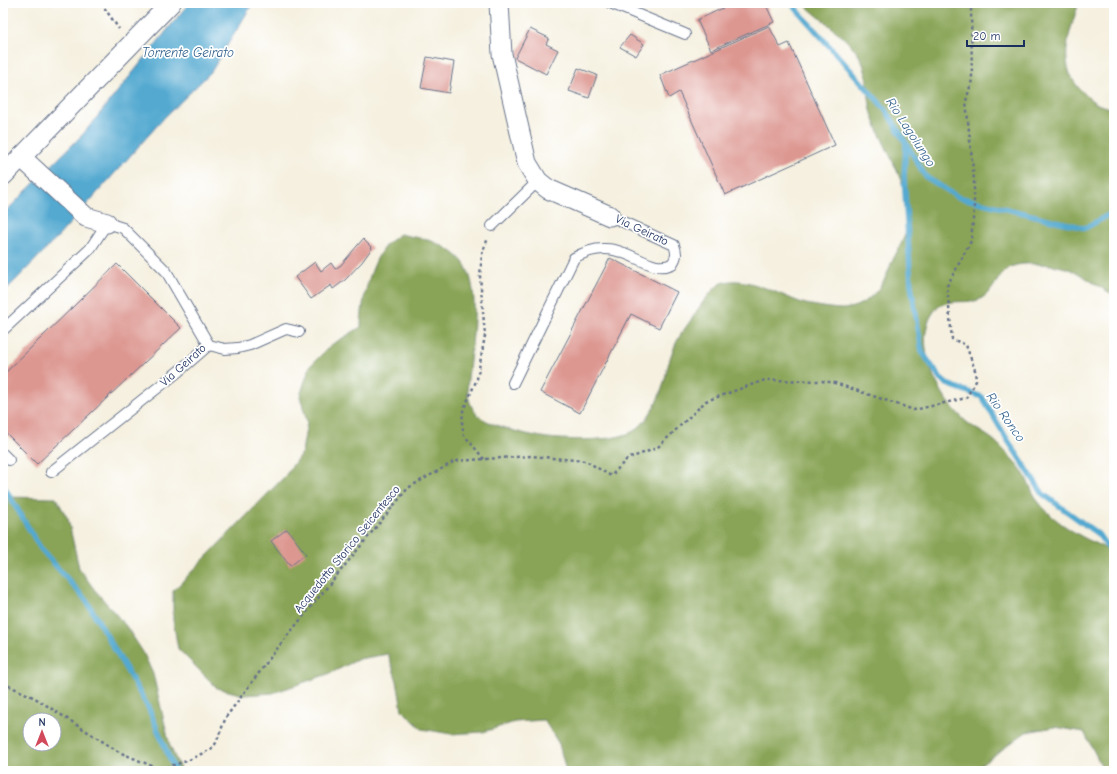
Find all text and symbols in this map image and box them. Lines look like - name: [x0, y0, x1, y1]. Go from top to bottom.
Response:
- scale bar: [967, 22, 1024, 48]
- text: 20 m: [973, 29, 1001, 43]
- water label: Torrente Geirato: [142, 45, 234, 60]
- water label: Rio Lagolungo: [883, 95, 939, 169]
- street label: Via Geirato: [613, 212, 671, 248]
- street label: Via Geirato: [157, 341, 209, 389]
- water label: Rio Ronco: [984, 389, 1029, 445]
- street label: Acquedotto Storico Seicentesco: [291, 482, 403, 616]
- north arrow: [22, 712, 62, 752]
- text: N: [38, 716, 46, 729]

